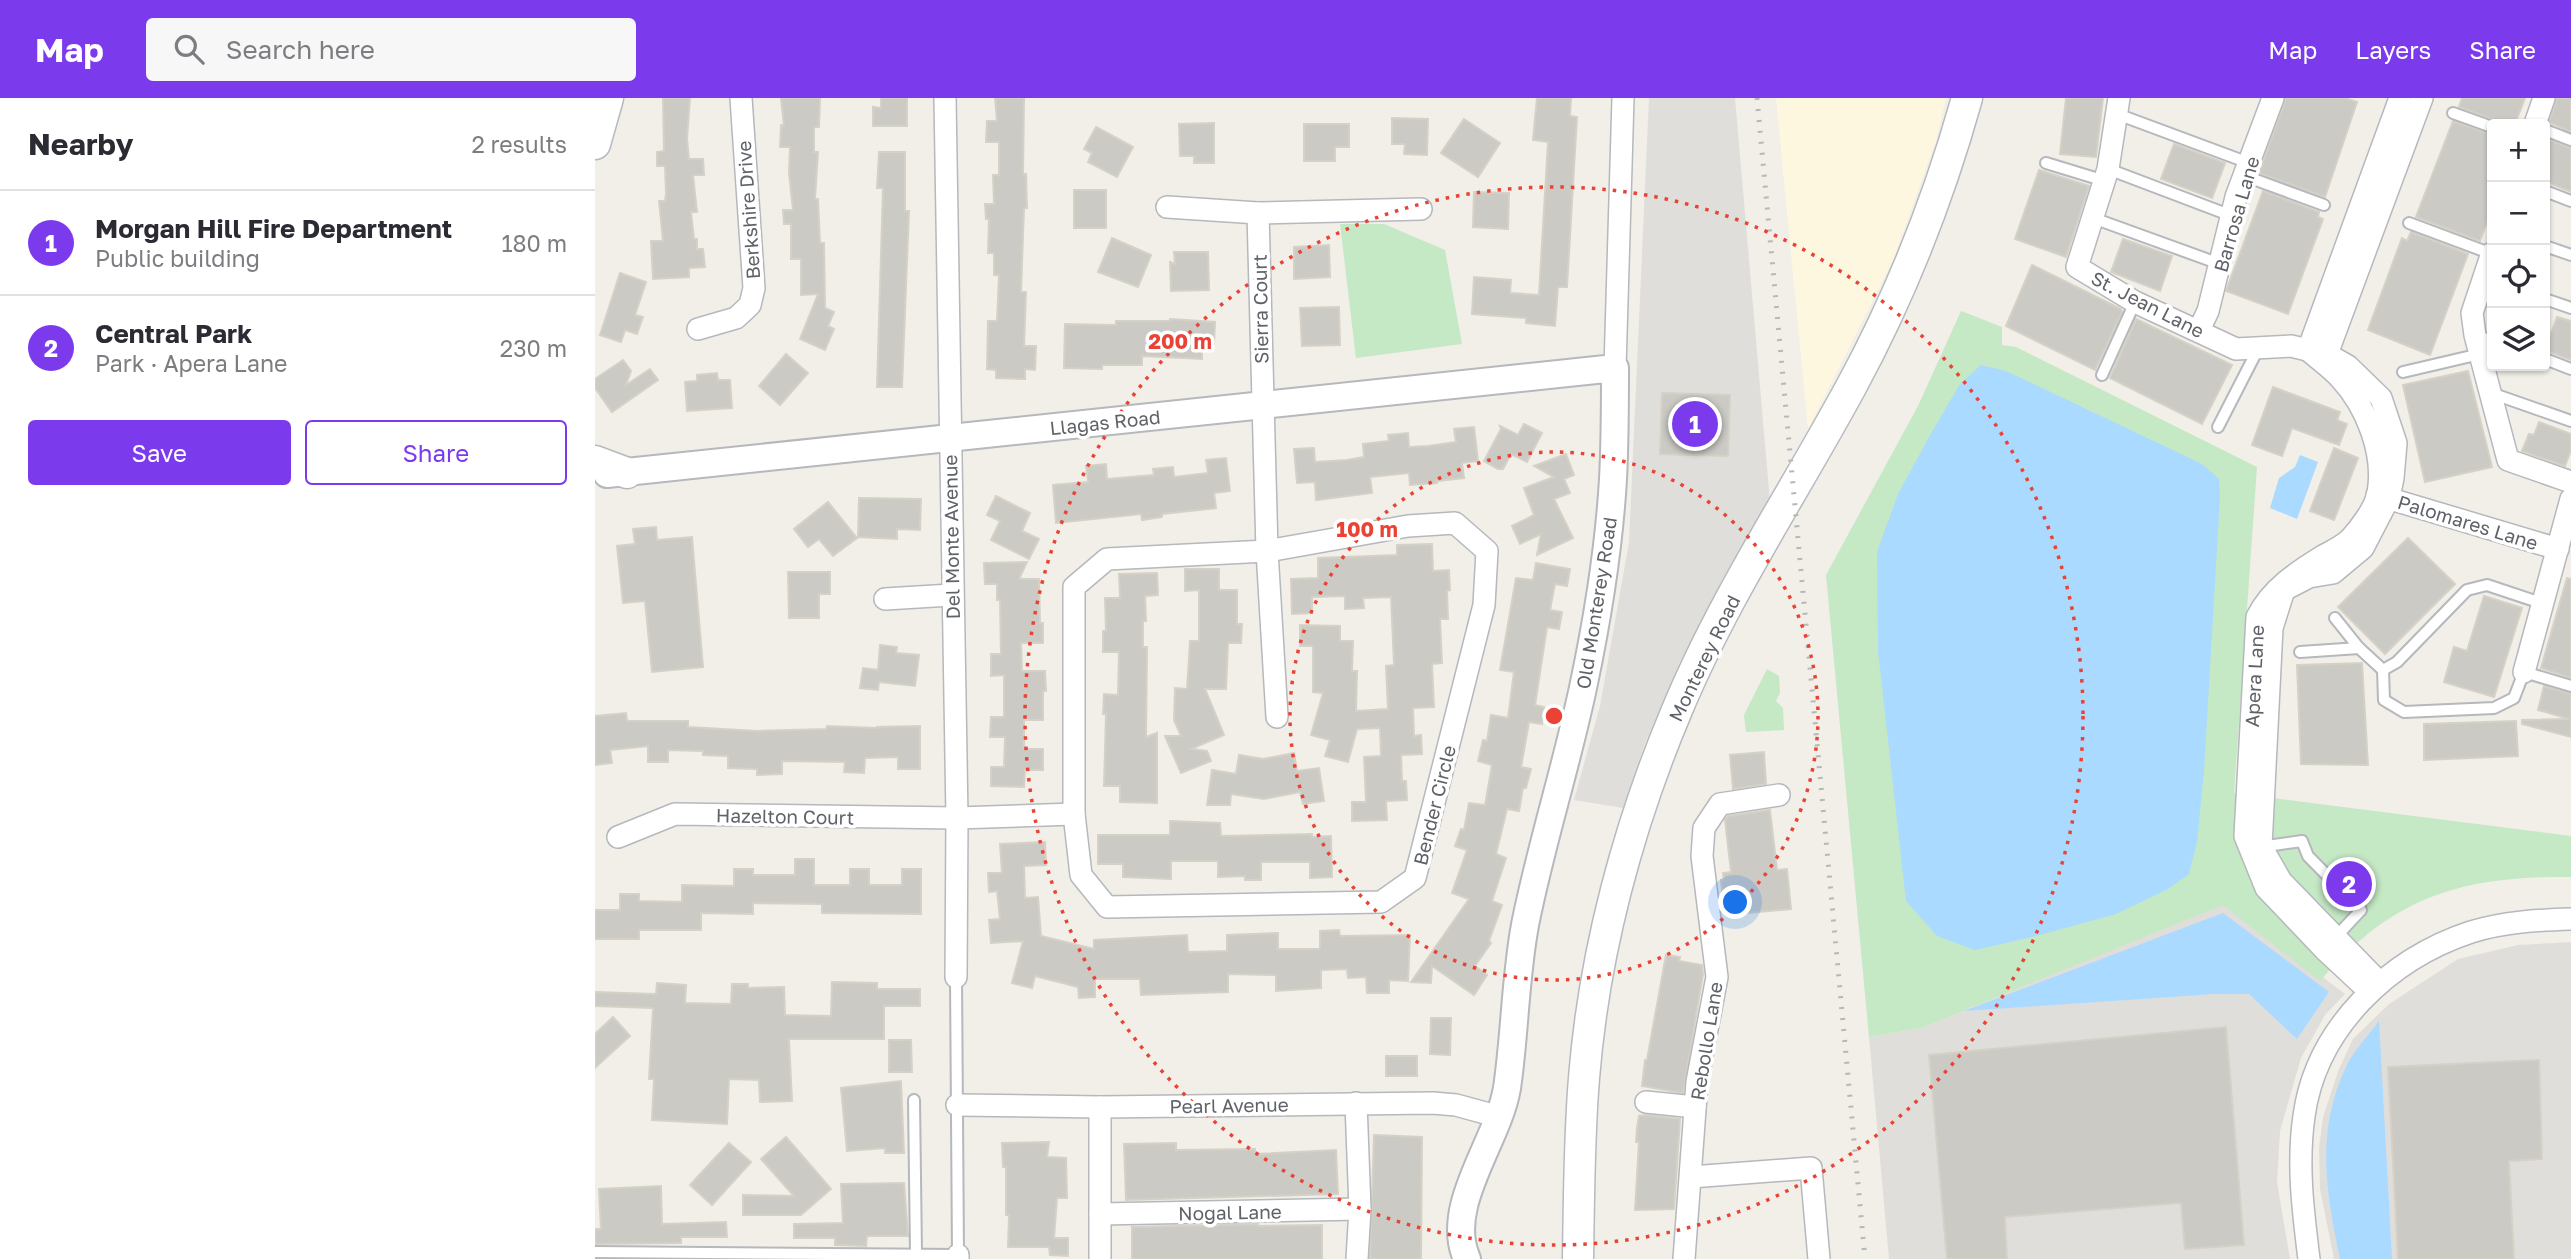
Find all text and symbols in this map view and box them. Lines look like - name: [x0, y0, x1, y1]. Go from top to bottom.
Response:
- search box: [146, 18, 636, 81]
- text: Map: [35, 30, 104, 69]
- icon: search: [170, 30, 208, 68]
- text: Search here: [226, 34, 375, 65]
- text: Map: [2268, 35, 2317, 64]
- text: Layers: [2355, 35, 2431, 64]
- text: Share: [2469, 35, 2536, 64]
- map controls: [2487, 119, 2550, 371]
- button: +: [2487, 119, 2550, 182]
- text: Nearby: [28, 126, 133, 162]
- text: 2 results: [471, 130, 567, 158]
- street label: Berkshire Drive: [732, 140, 764, 280]
- street label: Barrosa Lane: [2208, 153, 2264, 275]
- button: −: [2487, 182, 2550, 245]
- text: Morgan Hill Fire Department: [95, 213, 452, 244]
- text: 1: [45, 229, 57, 257]
- text: 180 m: [501, 229, 567, 257]
- text: Public building: [95, 244, 260, 272]
- button: locate: [2487, 245, 2550, 308]
- street label: Sierra Court: [1248, 254, 1272, 364]
- street label: St. Jean Lane: [2088, 266, 2208, 342]
- button: layers: [2487, 308, 2550, 371]
- text: Central Park: [95, 318, 252, 349]
- text: 200 m: [1148, 328, 1212, 354]
- text: 2: [44, 334, 58, 362]
- text: 230 m: [500, 334, 567, 362]
- text: Park · Apera Lane: [95, 349, 287, 377]
- pin: 1: [1672, 398, 1718, 450]
- street label: Llagas Road: [1048, 405, 1162, 439]
- button: Save: [28, 420, 291, 485]
- button: Share: [305, 420, 567, 485]
- street label: Del Monte Avenue: [938, 454, 964, 620]
- street label: Palomares Lane: [2395, 490, 2541, 554]
- street label: Old Monterey Road: [1571, 515, 1621, 691]
- text: 100 m: [1336, 516, 1398, 542]
- street label: Monterey Road: [1663, 591, 1745, 725]
- street label: Apera Lane: [2240, 624, 2268, 728]
- centre of rings: [1542, 704, 1566, 728]
- street label: Bender Circle: [1408, 743, 1460, 867]
- street label: Hazelton Court: [716, 803, 854, 829]
- pin: 2: [2326, 858, 2372, 910]
- your location: [1718, 885, 1752, 919]
- street label: Rebollo Lane: [1685, 980, 1727, 1102]
- street label: Pearl Avenue: [1169, 1092, 1289, 1118]
- street label: Nogal Lane: [1178, 1200, 1282, 1224]

